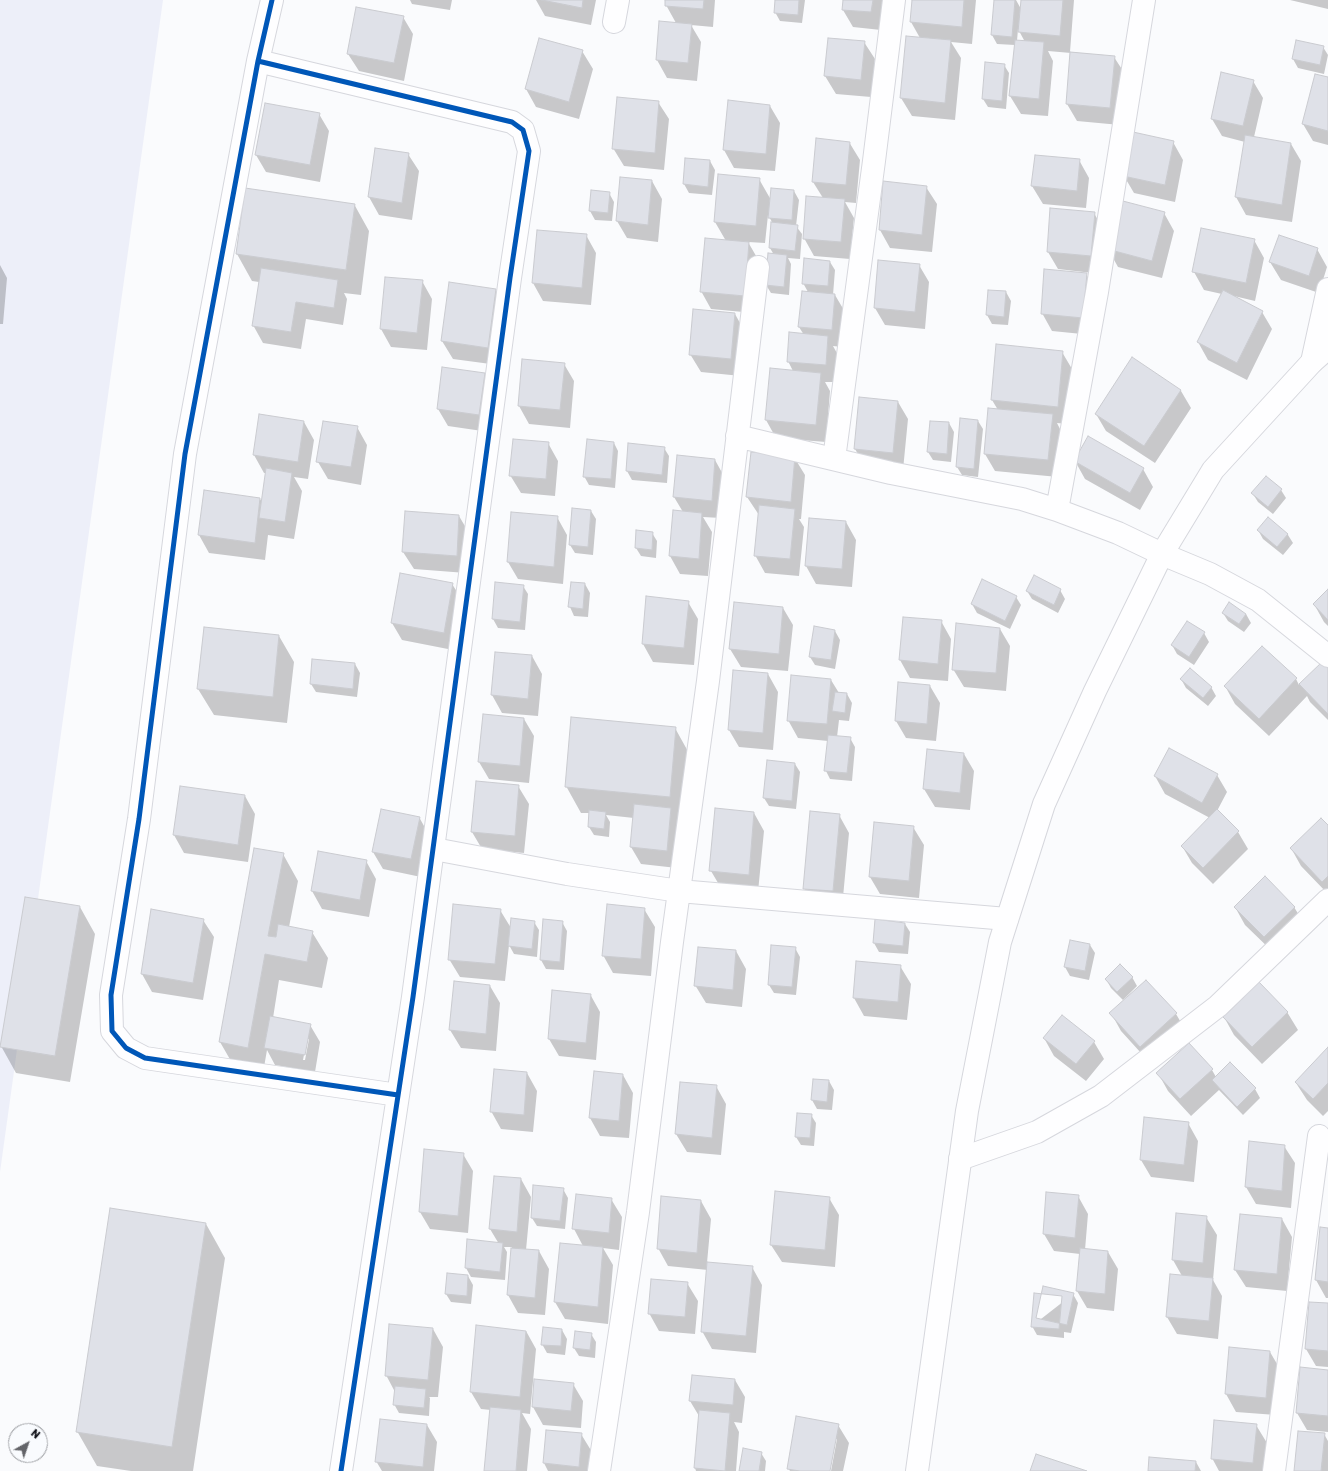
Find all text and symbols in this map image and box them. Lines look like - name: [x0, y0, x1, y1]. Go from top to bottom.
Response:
- north arrow: [8, 1423, 48, 1463]
- text: N: [28, 1427, 43, 1442]

